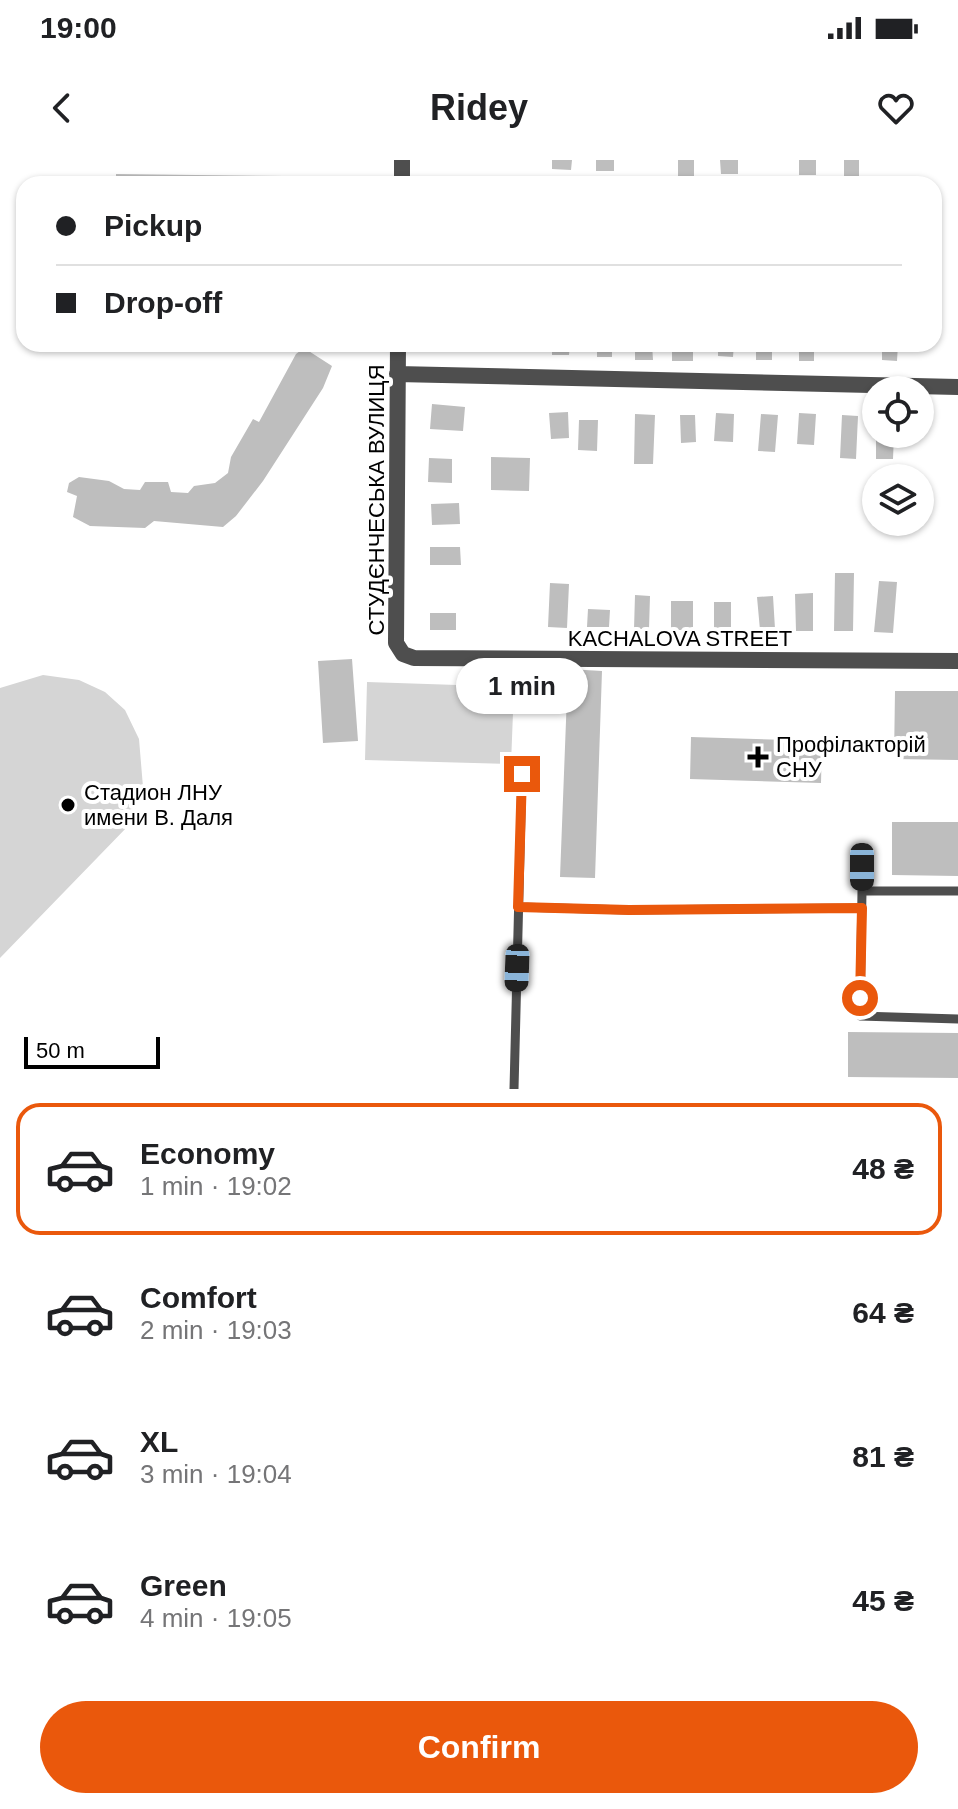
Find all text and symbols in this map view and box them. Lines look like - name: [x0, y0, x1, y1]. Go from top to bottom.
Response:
- text: 19:00: [40, 11, 117, 44]
- icon: back: [40, 86, 84, 130]
- icon: heart: [874, 86, 918, 130]
- text: Ridey: [430, 87, 528, 128]
- text: Pickup: [104, 209, 202, 242]
- text: Drop-off: [104, 286, 222, 319]
- street label: СТУДЄНЧЕСЬКА ВУЛИЦЯ: [364, 364, 389, 636]
- map controls: [862, 376, 934, 536]
- button: locate: [862, 376, 934, 448]
- button: layers: [862, 464, 934, 536]
- street label: KACHALOVA STREET: [568, 626, 792, 651]
- callout: 1 min: [456, 658, 588, 714]
- text: 1 min: [488, 671, 556, 701]
- place label: Профілакторій СНУ: [776, 732, 926, 782]
- marker: Профілакторій СНУ: [747, 746, 769, 768]
- route end: [504, 756, 540, 792]
- place label: Стадион ЛНУ имени В. Даля: [84, 780, 233, 830]
- marker: Стадион ЛНУ имени В. Даля: [59, 796, 77, 814]
- car: [850, 843, 874, 891]
- car: [504, 944, 530, 992]
- route start: [842, 980, 878, 1016]
- scale bar: [24, 1033, 160, 1069]
- text: 50 m: [36, 1038, 85, 1063]
- icon: car: [44, 1133, 116, 1205]
- text: Economy: [140, 1137, 275, 1170]
- text: 48 ₴: [852, 1152, 914, 1185]
- text: 1 min · 19:02: [140, 1171, 292, 1201]
- icon: car: [44, 1277, 116, 1349]
- text: Comfort: [140, 1281, 257, 1314]
- text: 64 ₴: [852, 1296, 914, 1329]
- text: 2 min · 19:03: [140, 1315, 292, 1345]
- icon: car: [44, 1421, 116, 1493]
- text: XL: [140, 1425, 178, 1458]
- text: 81 ₴: [852, 1440, 914, 1473]
- text: 3 min · 19:04: [140, 1459, 292, 1489]
- icon: car: [44, 1565, 116, 1637]
- text: Green: [140, 1569, 227, 1602]
- text: 45 ₴: [852, 1584, 914, 1617]
- text: 4 min · 19:05: [140, 1603, 292, 1633]
- button: Confirm: [40, 1701, 918, 1793]

